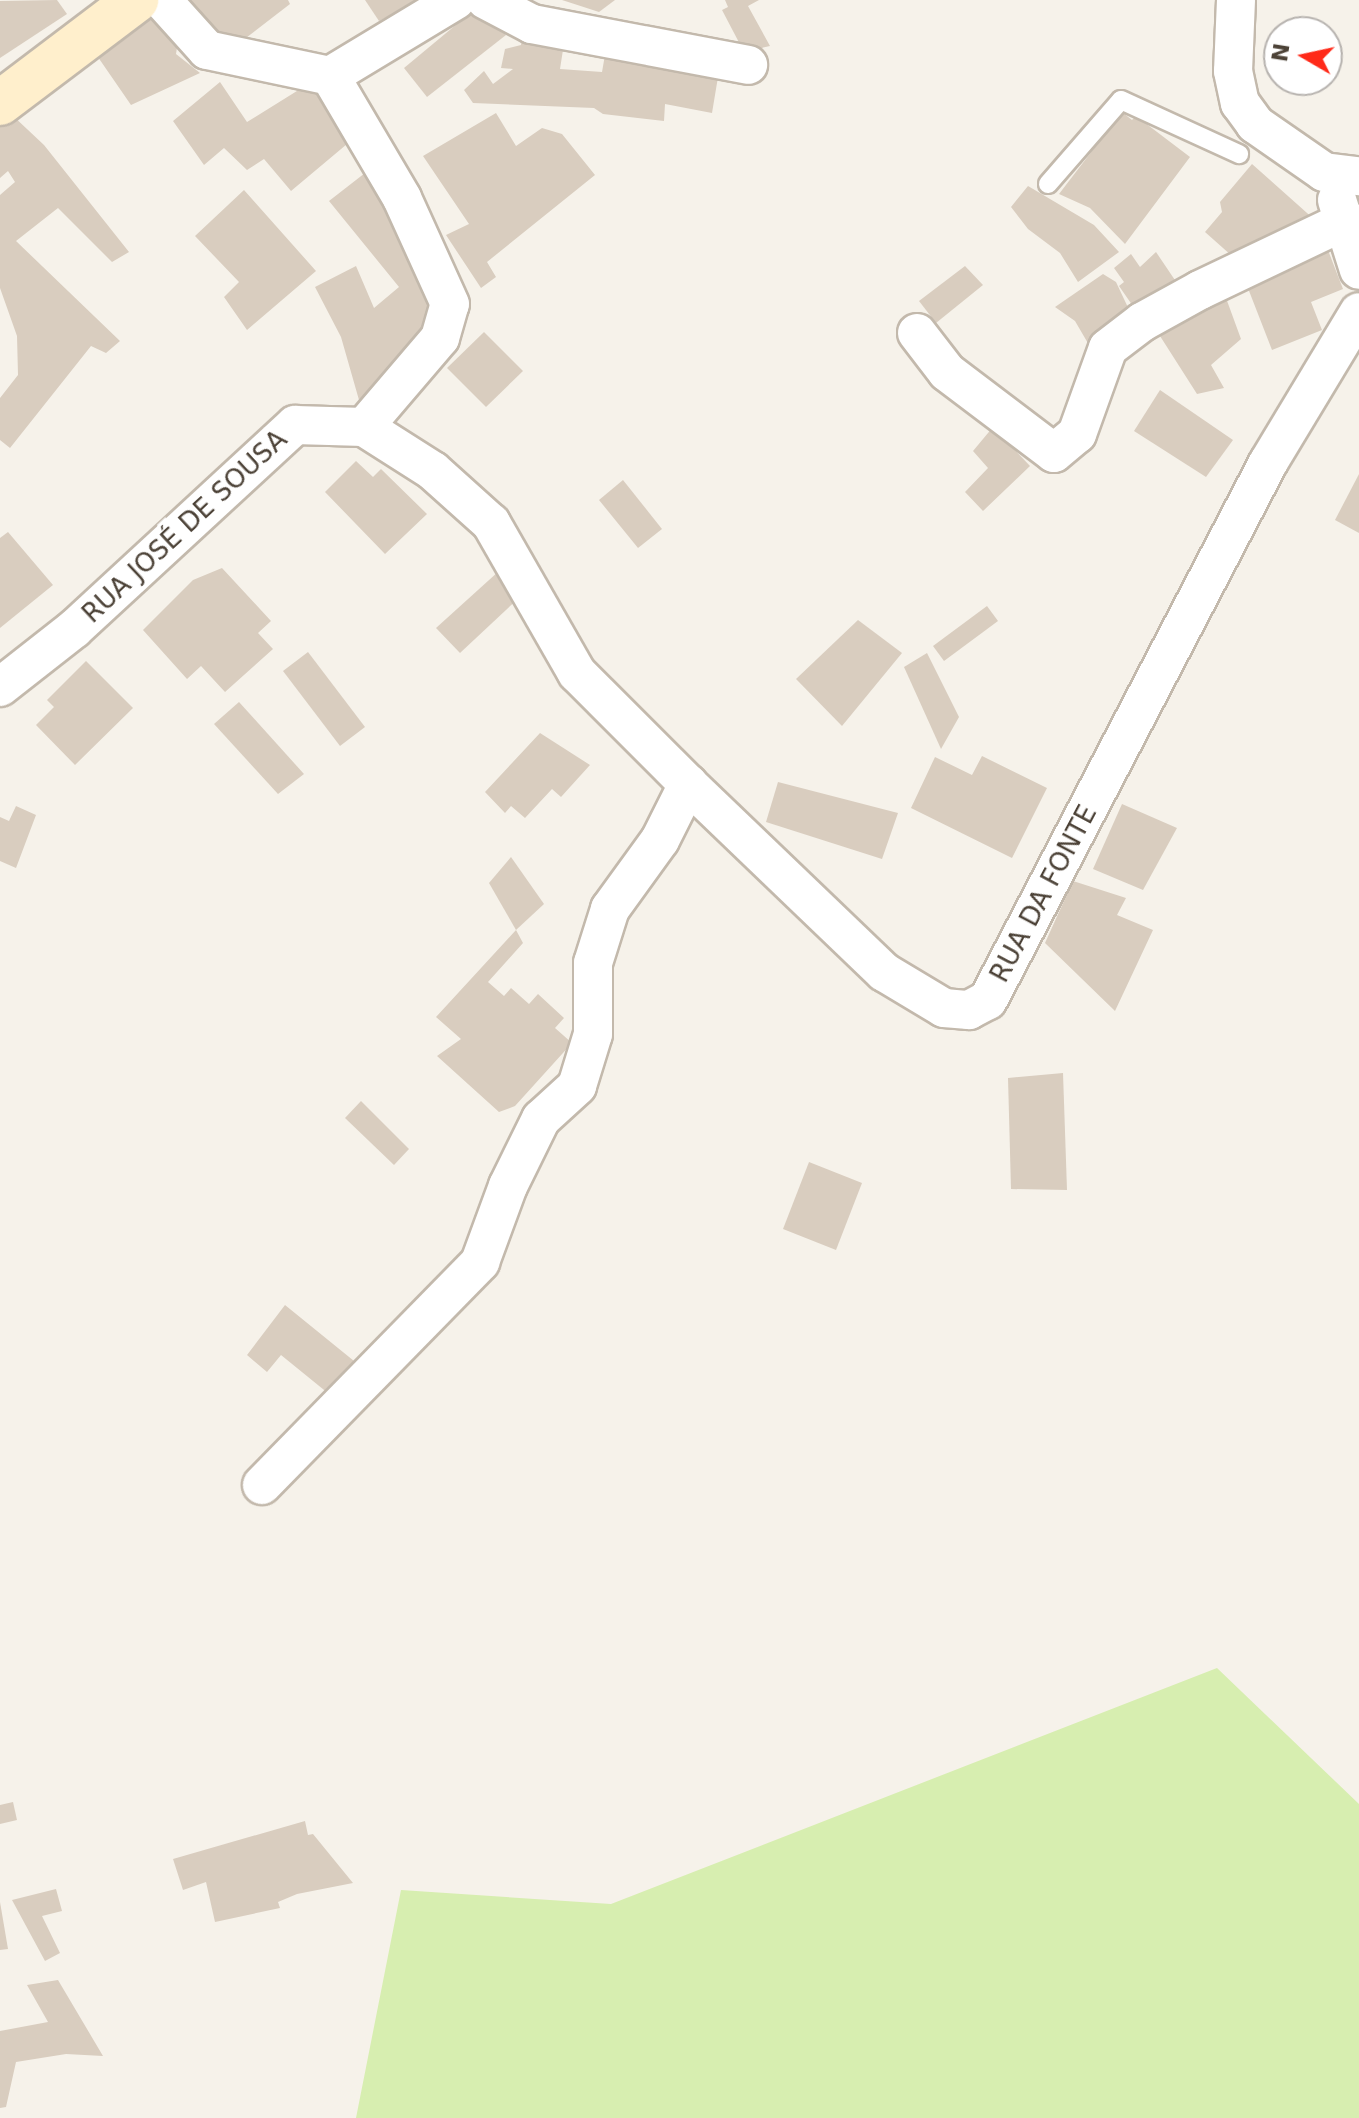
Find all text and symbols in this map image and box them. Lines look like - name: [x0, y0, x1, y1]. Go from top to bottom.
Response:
- north arrow: [1263, 16, 1343, 96]
- text: N: [1267, 41, 1295, 64]
- street label: RUA JOSÉ DE SOUSA: [76, 424, 294, 630]
- street label: RUA DA FONTE: [984, 800, 1104, 988]

